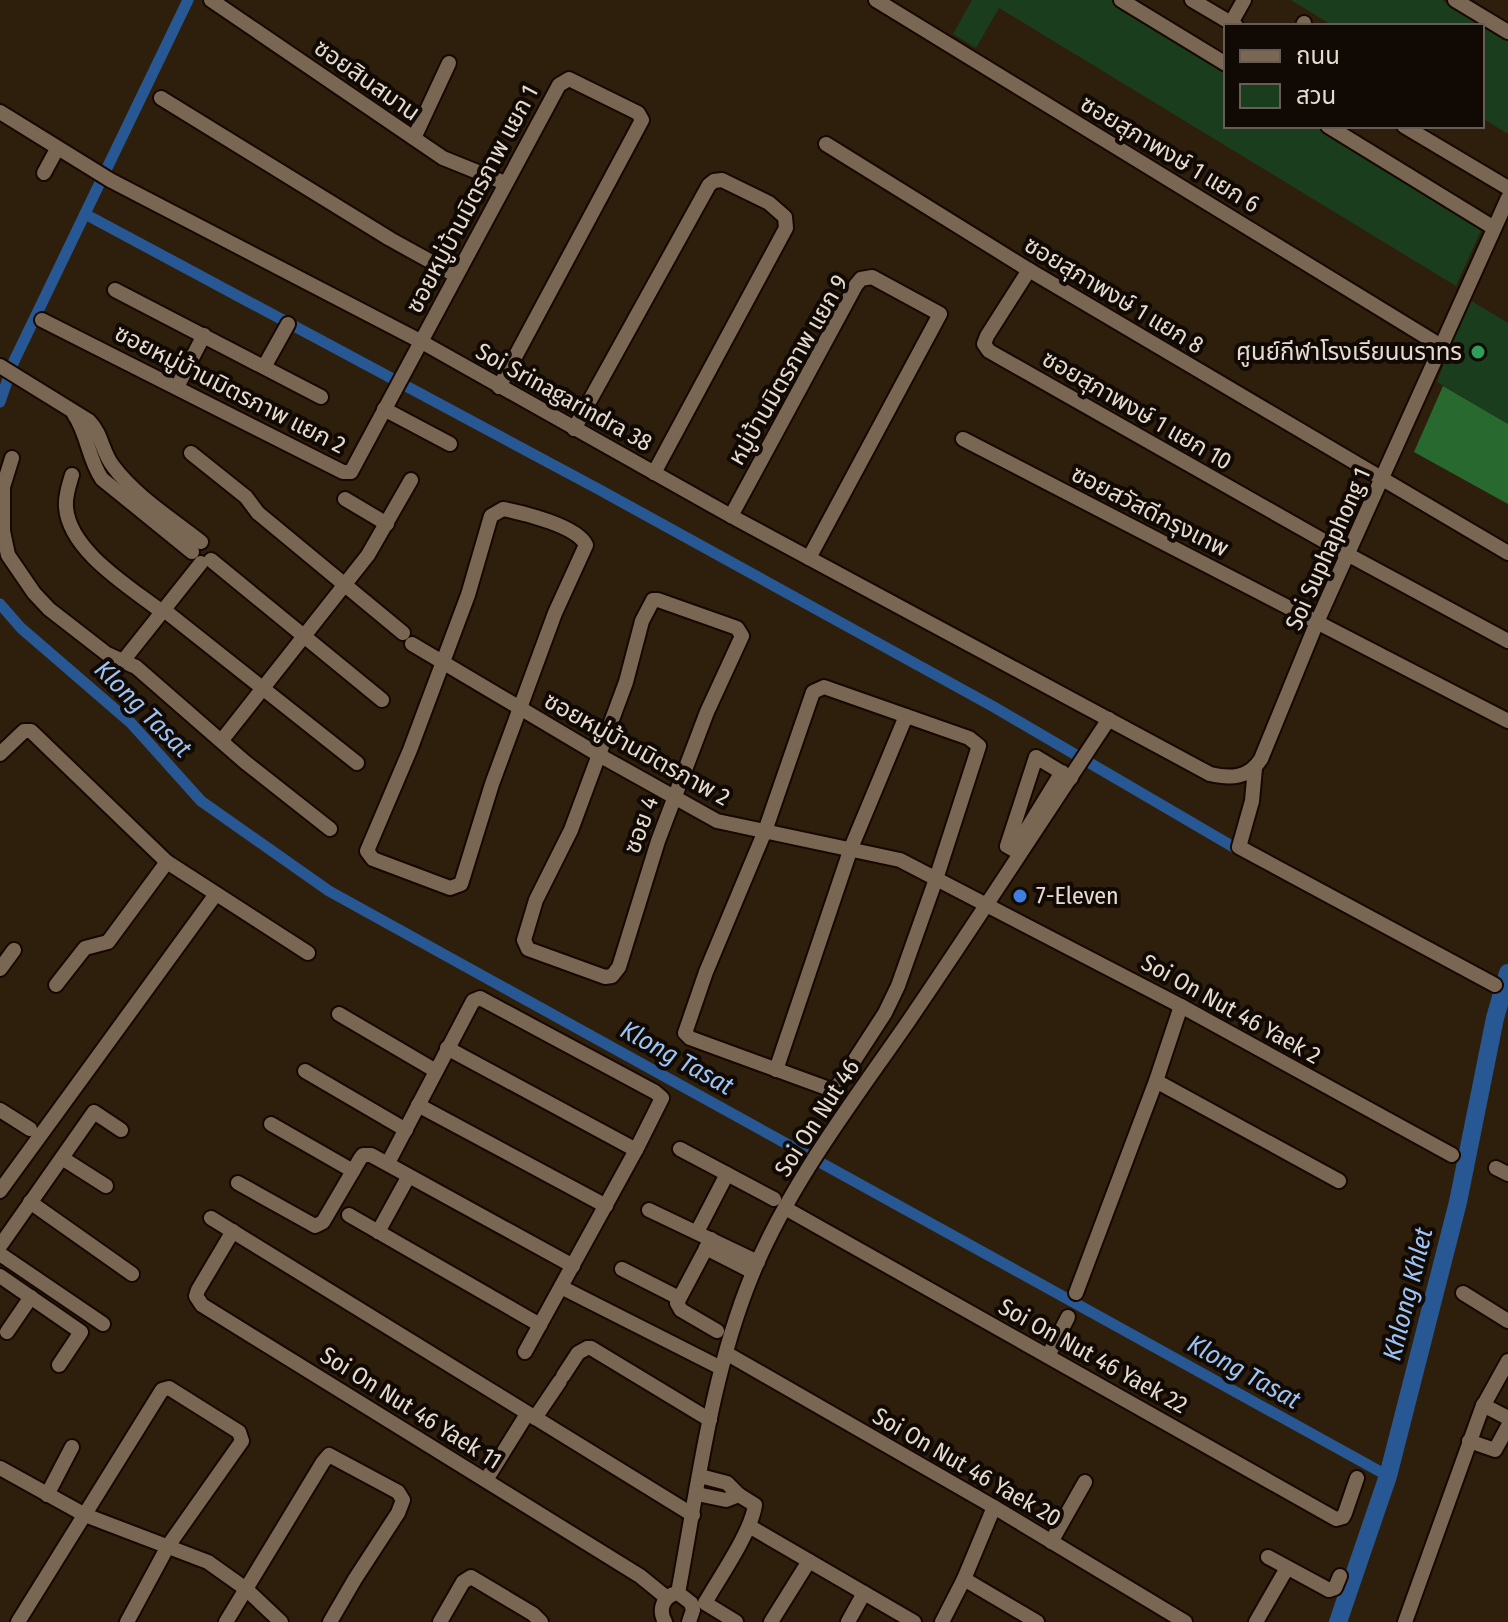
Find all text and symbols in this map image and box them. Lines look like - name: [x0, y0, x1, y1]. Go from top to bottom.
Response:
- legend: [1224, 24, 1484, 128]
- street label: ซอยสินสมาน: [309, 33, 425, 127]
- text: ถนน: [1296, 42, 1340, 70]
- street label: ซอยหมู่บ้านมิตรภาพ แยก 1: [400, 80, 545, 318]
- text: สวน: [1296, 82, 1336, 110]
- street label: ซอยสุภาพงษ์ 1 แยก 6: [1075, 89, 1265, 219]
- street label: ซอยสุภาพงษ์ 1 แยก 8: [1019, 230, 1209, 360]
- street label: หมู่บ้านมิตรภาพ แยก 9: [722, 270, 855, 471]
- street label: ซอยหมู่บ้านมิตรภาพ แยก 2: [109, 319, 350, 460]
- street label: Soi Srinagarindra 38: [471, 337, 657, 457]
- place label: ศูนย์กีฬาโรงเรียนนราทร: [1236, 338, 1462, 367]
- marker: ศูนย์กีฬาโรงเรียนนราทร: [1469, 343, 1487, 361]
- street label: ซอยสุภาพงษ์ 1 แยก 10: [1037, 344, 1237, 476]
- street label: ซอยสวัสดีกรุงเทพ: [1066, 459, 1233, 564]
- street label: Soi Suphaphong 1: [1280, 463, 1376, 635]
- water label: Klong Tasat: [88, 654, 198, 764]
- street label: ซอยหมู่บ้านมิตรภาพ 2: [539, 686, 735, 813]
- street label: ซอย 4: [618, 793, 664, 857]
- place label: 7-Eleven: [1036, 882, 1119, 910]
- marker: 7-Eleven: [1011, 887, 1029, 905]
- street label: Soi On Nut 46 Yaek 2: [1137, 948, 1325, 1070]
- water label: Klong Tasat: [615, 1014, 739, 1102]
- street label: Soi On Nut 46: [769, 1054, 865, 1182]
- water label: Khlong Khlet: [1377, 1224, 1440, 1364]
- street label: Soi On Nut 46 Yaek 22: [994, 1293, 1192, 1419]
- water label: Klong Tasat: [1182, 1328, 1306, 1416]
- street label: Soi On Nut 46 Yaek 11: [315, 1341, 507, 1475]
- street label: Soi On Nut 46 Yaek 20: [868, 1402, 1066, 1532]

